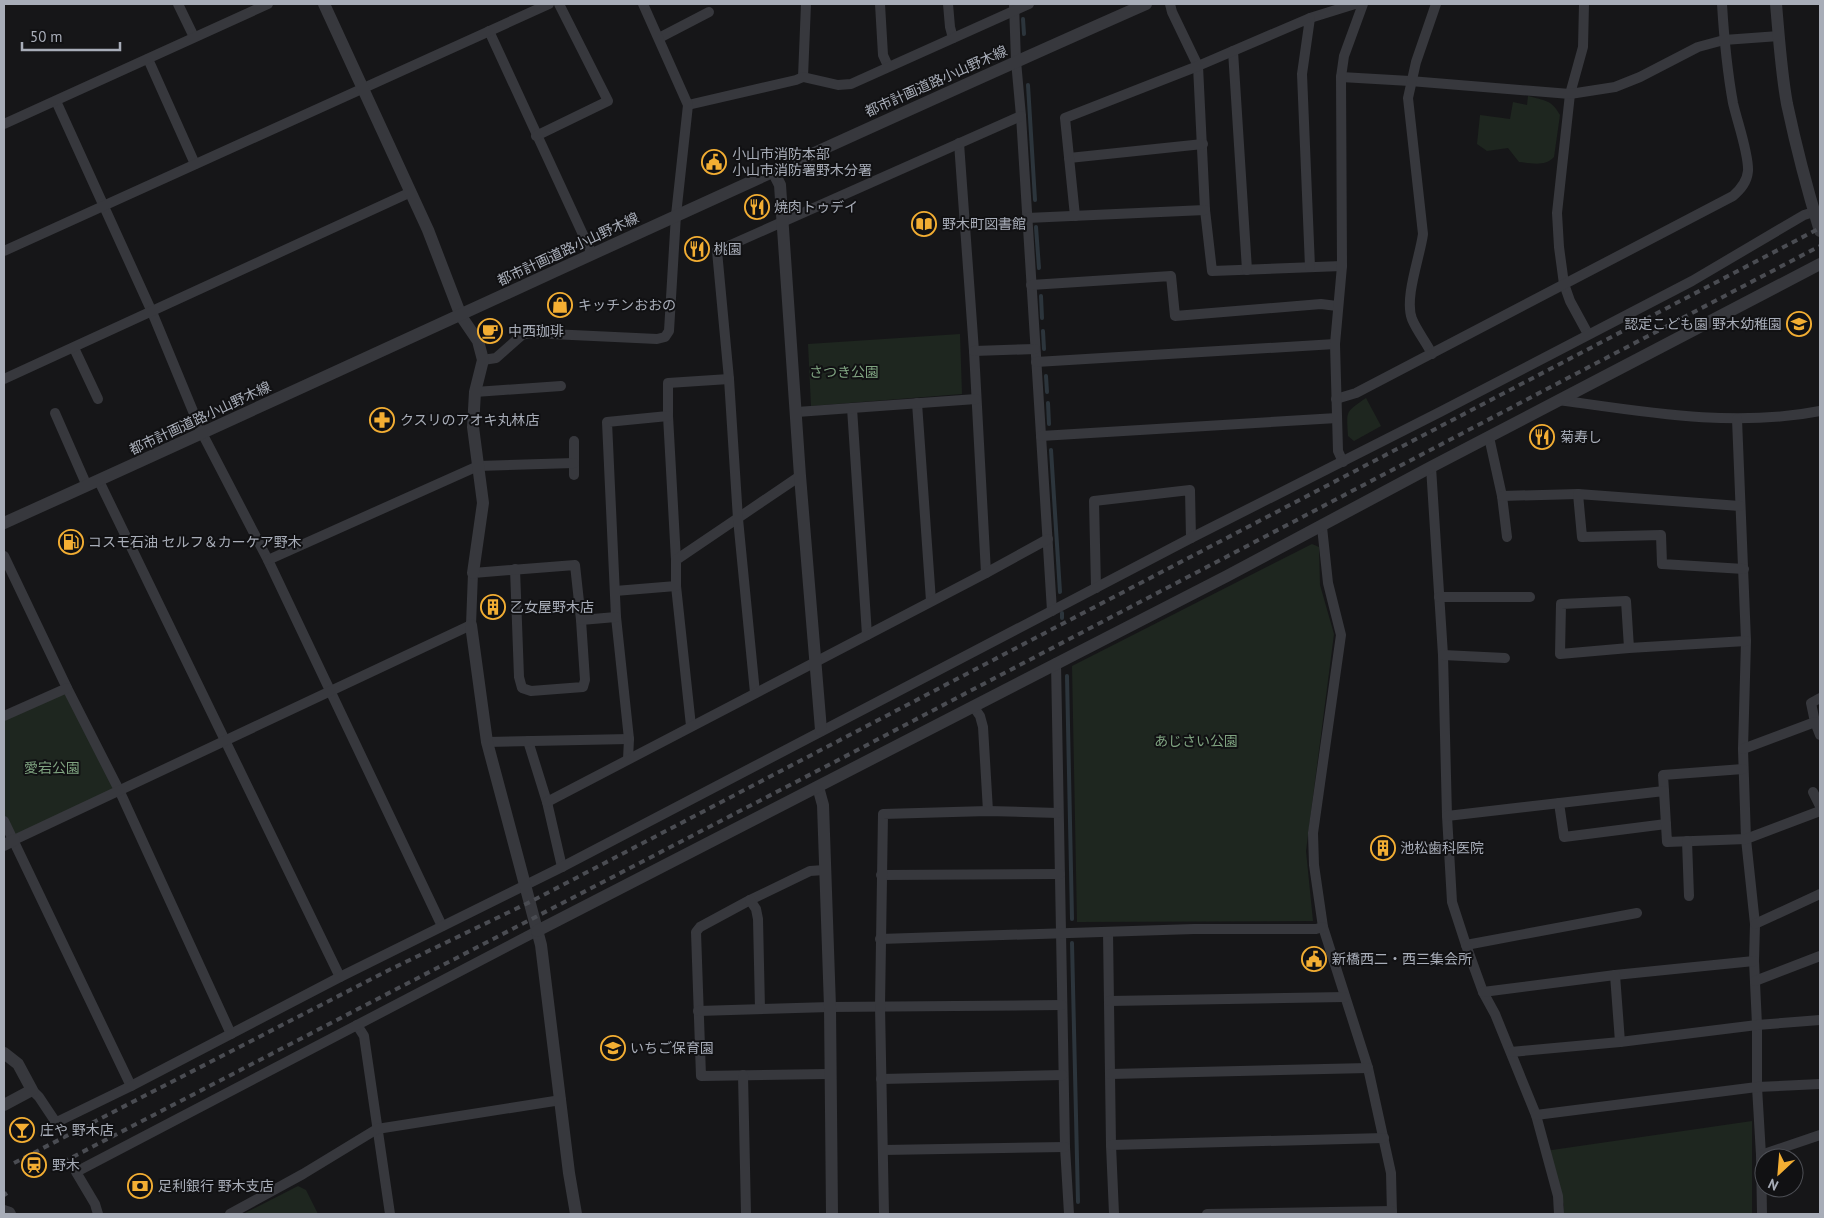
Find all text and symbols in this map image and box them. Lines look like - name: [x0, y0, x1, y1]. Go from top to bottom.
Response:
- scale bar: [22, 20, 120, 52]
- text: 50 m: [30, 27, 63, 46]
- street label: 都市計画道路小山野木線: [862, 41, 1010, 121]
- place label: 小山市消防本部 小山市消防署野木分署: [732, 145, 872, 179]
- public building icon: 小山市消防本部 小山市消防署野木分署: [701, 149, 727, 175]
- restaurant icon: 焼肉トゥデイ: [744, 194, 770, 220]
- place label: 焼肉トゥデイ: [774, 198, 858, 216]
- street label: 都市計画道路小山野木線: [494, 208, 642, 290]
- library icon: 野木町図書館: [911, 211, 937, 237]
- place label: 野木町図書館: [942, 215, 1026, 233]
- restaurant icon: 桃園: [684, 236, 710, 262]
- place label: 桃園: [714, 240, 742, 258]
- shop icon: キッチンおおの: [547, 292, 573, 318]
- place label: キッチンおおの: [578, 296, 676, 314]
- school or university icon: 認定こども園 野木幼稚園: [1786, 311, 1812, 337]
- place label: 認定こども園 野木幼稚園: [1624, 315, 1782, 333]
- cafe icon: 中西珈琲: [477, 318, 503, 344]
- place label: 中西珈琲: [508, 322, 564, 340]
- park label: さつき公園: [809, 363, 879, 381]
- street label: 都市計画道路小山野木線: [126, 377, 274, 459]
- pharmacy icon: クスリのアオキ丸林店: [369, 407, 395, 433]
- place label: クスリのアオキ丸林店: [400, 411, 540, 429]
- restaurant icon: 菊寿し: [1529, 424, 1555, 450]
- place label: 菊寿し: [1560, 428, 1602, 446]
- fuel station icon: コスモ石油 セルフ＆カーケア野木: [58, 529, 84, 555]
- place label: コスモ石油 セルフ＆カーケア野木: [88, 533, 302, 551]
- building icon: 乙女屋野木店: [480, 594, 506, 620]
- place label: 乙女屋野木店: [510, 598, 594, 616]
- park label: あじさい公園: [1154, 732, 1238, 750]
- park label: 愛宕公園: [24, 759, 80, 777]
- building icon: 池松歯科医院: [1370, 835, 1396, 861]
- place label: 池松歯科医院: [1400, 839, 1484, 857]
- public building icon: 新橋西二・西三集会所: [1301, 946, 1327, 972]
- place label: 新橋西二・西三集会所: [1332, 950, 1472, 968]
- school or university icon: いちご保育園: [600, 1035, 626, 1061]
- place label: いちご保育園: [630, 1039, 714, 1057]
- bar icon: 庄や 野木店: [9, 1117, 35, 1143]
- place label: 庄や 野木店: [40, 1121, 114, 1139]
- north arrow: [1754, 1148, 1804, 1198]
- station icon: 野木: [21, 1152, 47, 1178]
- place label: 野木: [52, 1156, 80, 1174]
- bank icon: 足利銀行 野木支店: [127, 1173, 153, 1199]
- text: N: [1765, 1175, 1781, 1195]
- place label: 足利銀行 野木支店: [158, 1177, 274, 1195]

